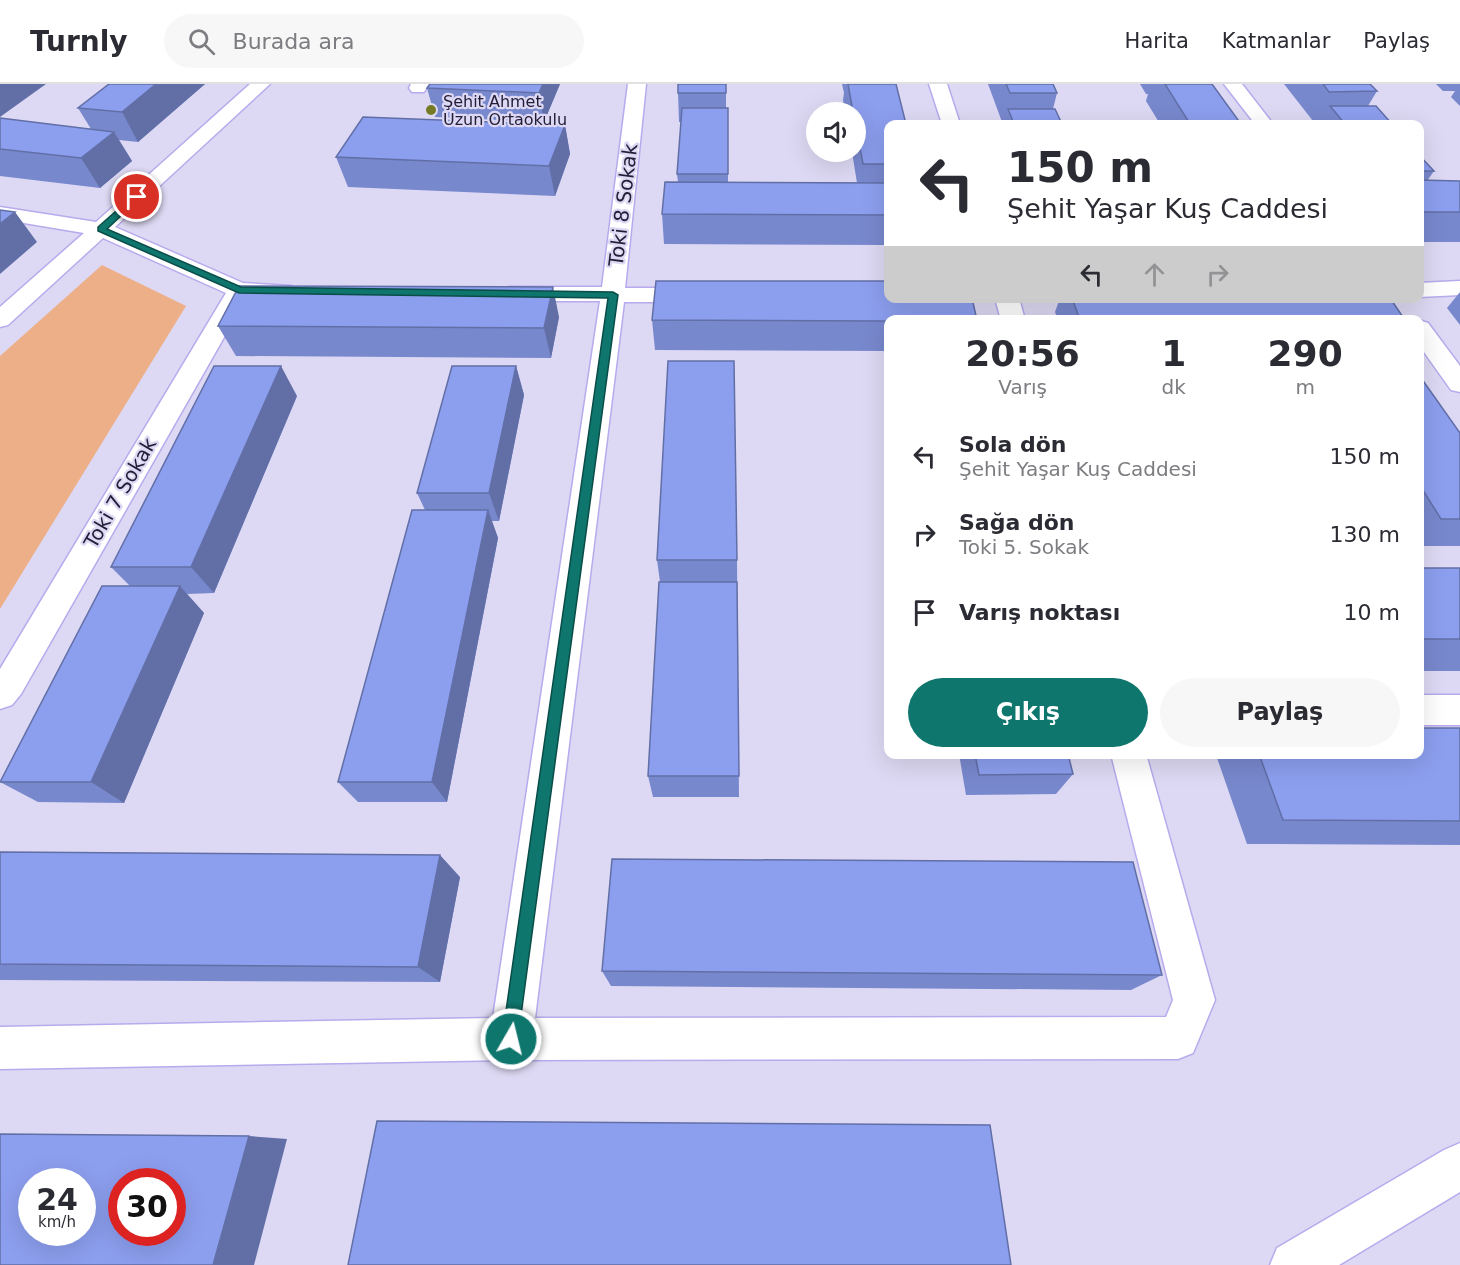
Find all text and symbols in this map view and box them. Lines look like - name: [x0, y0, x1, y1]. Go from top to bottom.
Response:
- search box: [164, 14, 584, 68]
- text: Turnly: [30, 25, 128, 58]
- icon: search: [185, 25, 218, 58]
- text: Burada ara: [233, 29, 355, 54]
- text: Harita: [1125, 29, 1189, 53]
- text: Katmanlar: [1222, 29, 1330, 53]
- text: Paylaş: [1363, 29, 1430, 53]
- place label: Şehit Ahmet Uzun Ortaokulu: [443, 92, 567, 129]
- map controls: [806, 102, 866, 162]
- button: sound: [806, 102, 866, 162]
- marker: Şehit Ahmet Uzun Ortaokulu: [424, 103, 438, 117]
- street label: Toki 8 Sokak: [603, 142, 642, 269]
- text: 150 m: [1007, 143, 1153, 192]
- icon: left: [908, 144, 986, 222]
- pin: [111, 171, 162, 222]
- icon: arrive: [120, 180, 153, 213]
- text: Şehit Yaşar Kuş Caddesi: [1007, 193, 1328, 224]
- icon: left: [1075, 258, 1108, 291]
- icon: ahead: [1138, 258, 1171, 291]
- icon: right: [1201, 258, 1234, 291]
- text: 20:56: [965, 333, 1080, 374]
- text: 1: [1161, 333, 1186, 374]
- text: 290: [1268, 333, 1343, 374]
- text: Varış: [998, 375, 1047, 399]
- text: dk: [1162, 375, 1186, 399]
- text: m: [1295, 375, 1315, 399]
- text: Sola dön: [959, 432, 1067, 457]
- street label: Toki 7 Sokak: [78, 433, 162, 553]
- icon: left: [908, 440, 941, 473]
- text: 150 m: [1330, 444, 1400, 469]
- text: Şehit Yaşar Kuş Caddesi: [959, 457, 1197, 481]
- text: Sağa dön: [959, 510, 1074, 535]
- icon: right: [908, 518, 941, 551]
- text: 130 m: [1330, 522, 1400, 547]
- text: Toki 5. Sokak: [959, 535, 1089, 559]
- icon: arrive: [908, 596, 941, 629]
- text: Varış noktası: [959, 600, 1120, 625]
- text: 10 m: [1344, 600, 1400, 625]
- button: Çıkış: [908, 678, 1148, 747]
- button: Paylaş: [1160, 678, 1400, 747]
- position arrow: [479, 1007, 543, 1071]
- speed limit sign: 30: [108, 1168, 186, 1246]
- text: 24: [36, 1182, 78, 1217]
- text: km/h: [38, 1213, 76, 1231]

